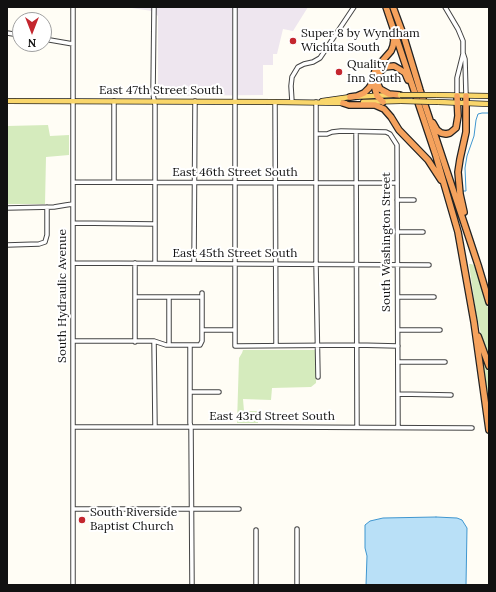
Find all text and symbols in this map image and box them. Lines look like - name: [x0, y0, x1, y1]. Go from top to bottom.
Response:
- north arrow: [12, 12, 52, 52]
- place label: Super 8 by Wyndham Wichita South: [301, 27, 420, 55]
- text: N: [28, 36, 36, 50]
- marker: Super 8 by Wyndham Wichita South: [288, 36, 298, 46]
- place label: Quality Inn South: [347, 58, 401, 86]
- marker: Quality Inn South: [334, 67, 344, 77]
- street label: East 47th Street South: [99, 84, 223, 98]
- street label: East 46th Street South: [172, 166, 298, 180]
- street label: South Washington Street: [380, 172, 394, 312]
- street label: South Hydraulic Avenue: [56, 229, 70, 363]
- street label: East 45th Street South: [172, 247, 298, 261]
- street label: East 43rd Street South: [209, 410, 335, 424]
- place label: South Riverside Baptist Church: [90, 506, 177, 534]
- marker: South Riverside Baptist Church: [77, 515, 87, 525]

